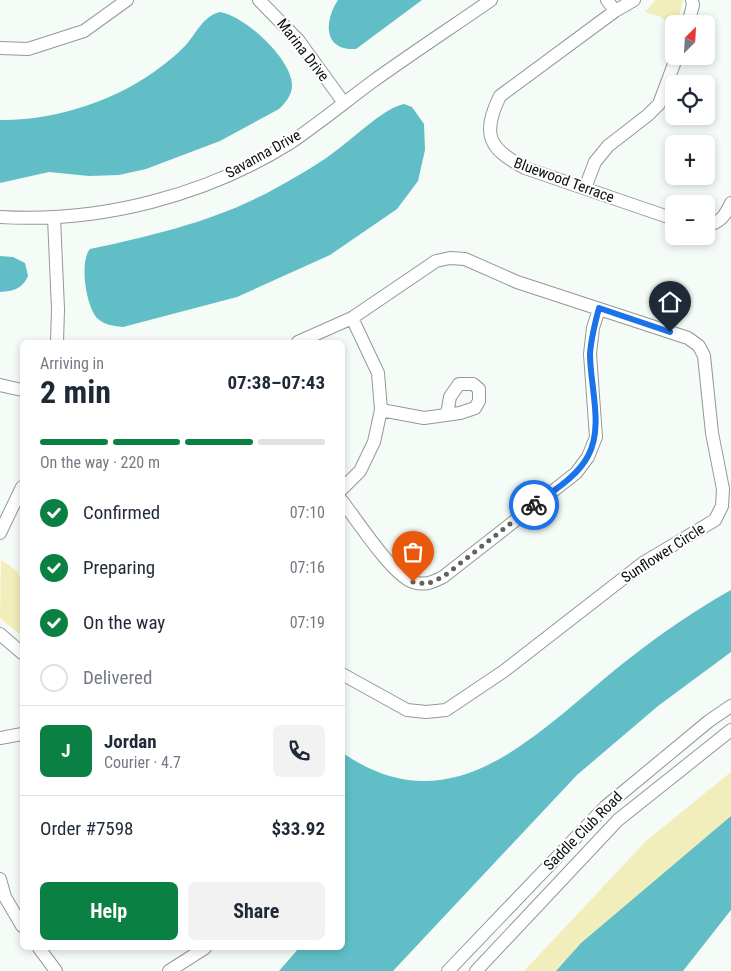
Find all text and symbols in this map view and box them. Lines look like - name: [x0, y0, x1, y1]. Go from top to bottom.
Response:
- street label: Marina Drive: [273, 15, 333, 85]
- north arrow: [665, 15, 715, 65]
- map controls: [665, 15, 715, 245]
- button: locate: [665, 75, 715, 125]
- street label: Savanna Drive: [222, 126, 304, 182]
- button: +: [665, 135, 715, 185]
- street label: Bluewood Terrace: [511, 154, 617, 206]
- button: −: [665, 195, 715, 245]
- pin: [649, 281, 691, 332]
- icon: home: [656, 288, 684, 316]
- text: Arriving in: [40, 354, 104, 373]
- text: 07:38–07:43: [227, 371, 325, 394]
- text: 2 min: [40, 373, 111, 411]
- text: On the way · 220 m: [40, 453, 160, 472]
- courier: [509, 480, 559, 530]
- icon: bike: [520, 491, 548, 519]
- icon: check: [40, 499, 68, 527]
- text: Confirmed: [83, 501, 160, 524]
- text: 07:10: [290, 503, 325, 522]
- street label: Sunflower Circle: [618, 519, 708, 587]
- pin: [392, 531, 434, 582]
- icon: bag: [399, 538, 427, 566]
- icon: check: [40, 554, 68, 582]
- text: Preparing: [83, 556, 155, 579]
- text: 07:16: [290, 558, 325, 577]
- icon: check: [40, 609, 68, 637]
- text: On the way: [83, 611, 165, 634]
- text: 07:19: [290, 613, 325, 632]
- text: Delivered: [83, 666, 152, 689]
- button: phone: [273, 725, 325, 777]
- text: Jordan: [104, 730, 157, 753]
- text: J: [61, 739, 71, 762]
- text: Courier · 4.7: [104, 753, 181, 772]
- street label: Saddle Club Road: [540, 788, 626, 874]
- text: Order #7598: [40, 817, 133, 840]
- text: $33.92: [271, 817, 325, 840]
- button: Help: [40, 882, 178, 940]
- button: Share: [188, 882, 325, 940]

